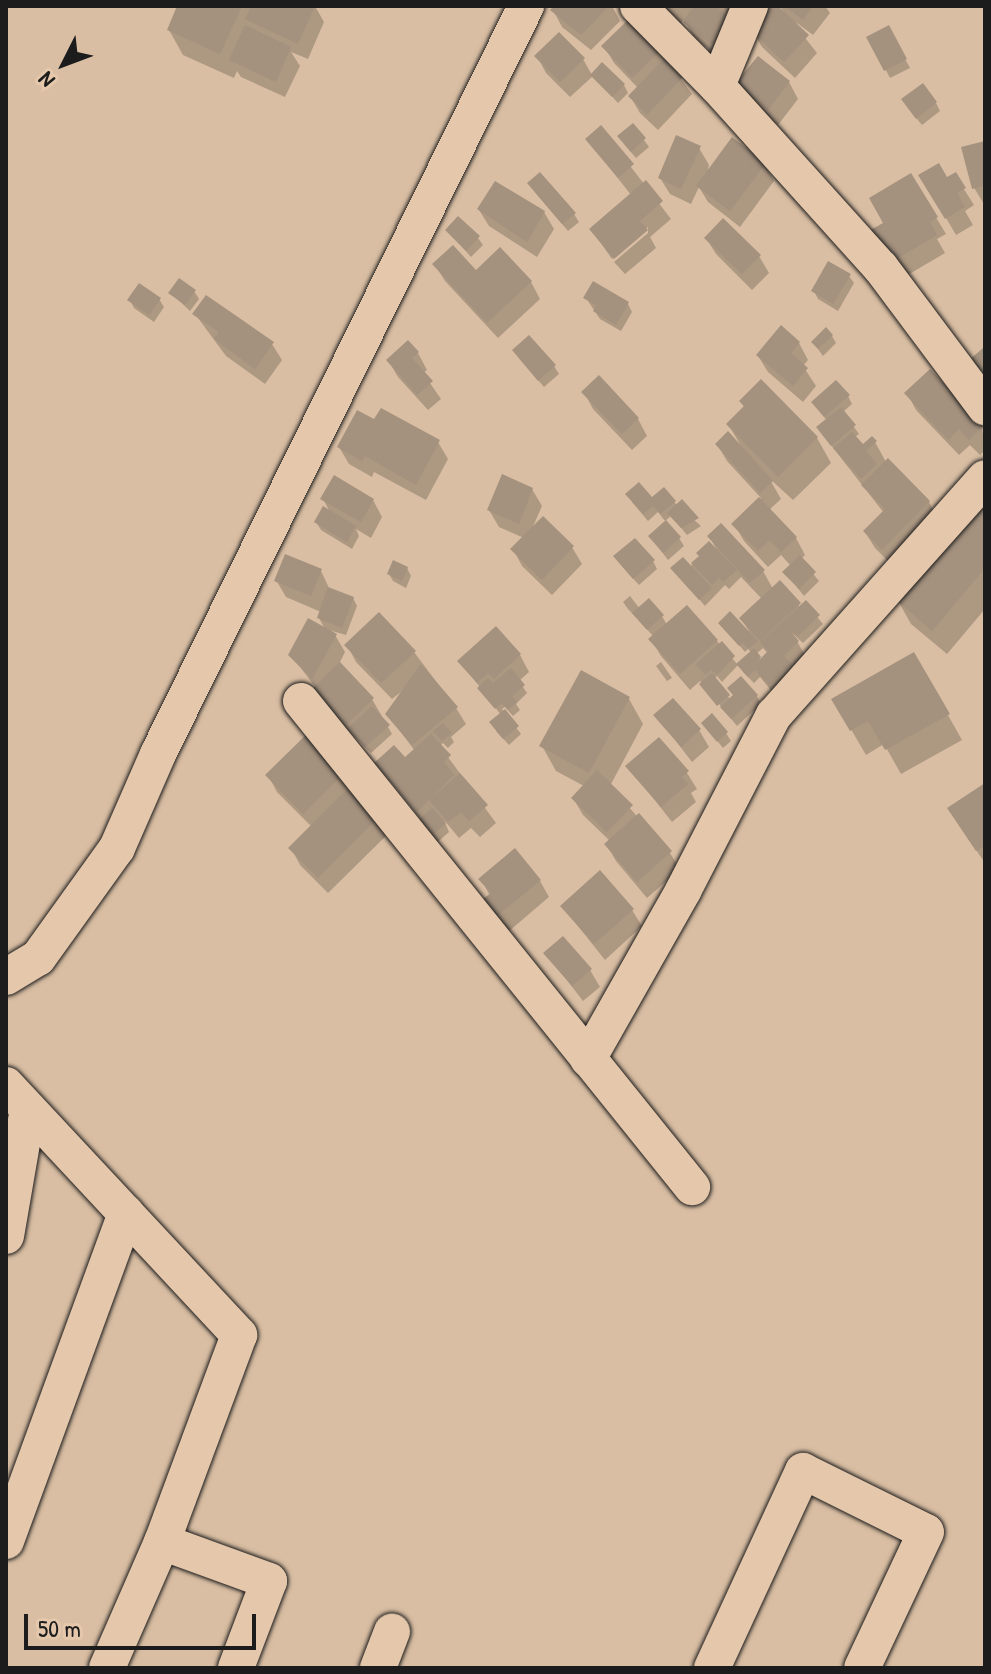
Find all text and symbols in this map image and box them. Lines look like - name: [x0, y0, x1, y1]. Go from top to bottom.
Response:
- north arrow: [24, 24, 104, 104]
- text: N: [31, 66, 61, 94]
- scale bar: [28, 1598, 260, 1648]
- text: 50 m: [38, 1612, 81, 1644]

